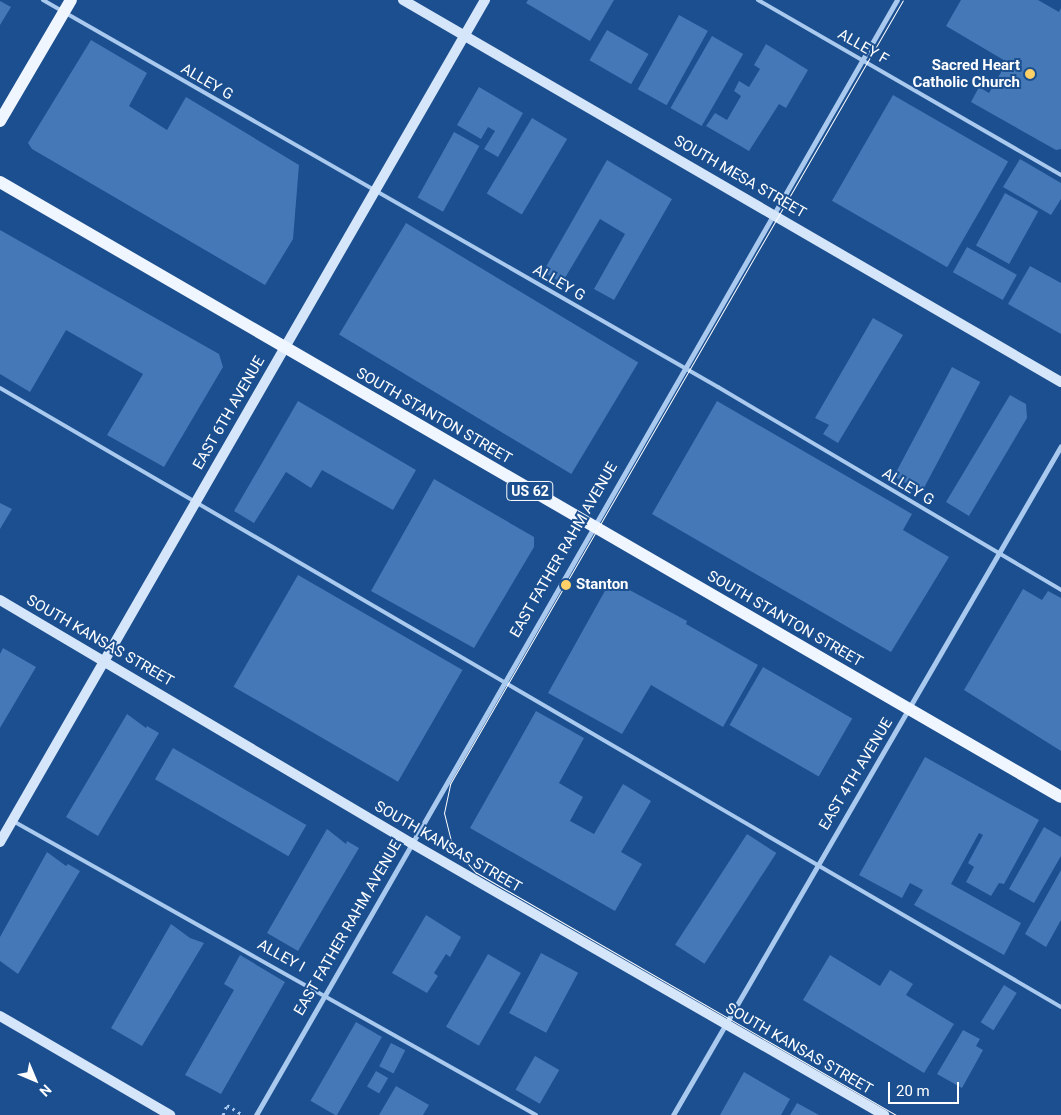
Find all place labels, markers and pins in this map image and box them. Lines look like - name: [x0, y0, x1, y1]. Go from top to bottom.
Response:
- place label: Sacred Heart Catholic Church: [913, 56, 1020, 91]
- marker: Sacred Heart Catholic Church: [1024, 68, 1036, 80]
- place label: Stanton: [576, 576, 629, 594]
- marker: Stanton: [560, 579, 572, 591]

